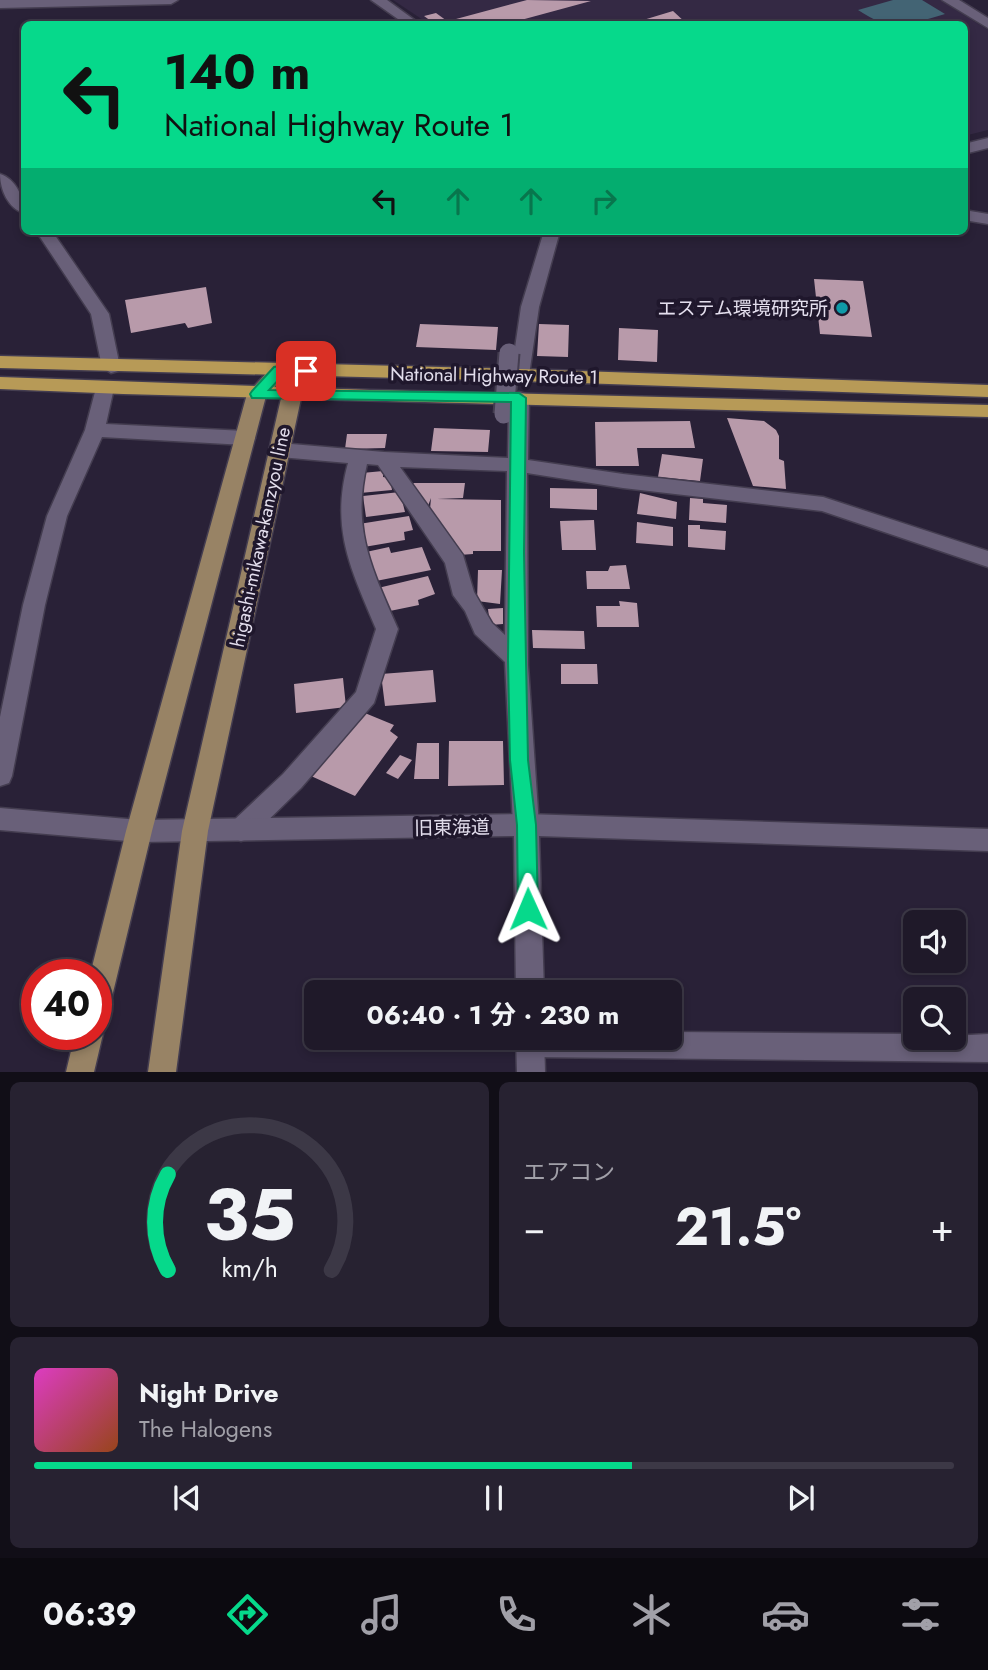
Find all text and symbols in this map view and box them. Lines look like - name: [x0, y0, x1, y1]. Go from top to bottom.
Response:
- text: 140 m: [164, 37, 310, 107]
- icon: left: [49, 49, 140, 140]
- text: National Highway Route 1: [164, 102, 514, 148]
- icon: left: [366, 182, 404, 220]
- icon: ahead: [439, 182, 477, 220]
- icon: ahead: [512, 182, 550, 220]
- icon: right: [585, 182, 623, 220]
- place label: エステム環境研究所: [658, 295, 828, 322]
- marker: エステム環境研究所: [834, 300, 850, 316]
- pin: [276, 341, 336, 401]
- icon: arrive: [287, 352, 325, 390]
- street label: National Highway Route 1: [390, 360, 598, 391]
- street label: higashi-mikawa-kanzyou line: [224, 424, 297, 650]
- street label: 旧東海道: [414, 813, 490, 842]
- position arrow: [491, 872, 565, 946]
- map controls: [903, 910, 966, 1050]
- button: sound: [903, 910, 966, 973]
- speed limit sign: 40: [21, 959, 112, 1050]
- button: search: [903, 987, 966, 1050]
- text: 06:40 · 1 分 · 230 m: [367, 996, 619, 1034]
- text: エアコン: [523, 1155, 615, 1189]
- text: 35: [203, 1163, 296, 1268]
- text: 21.5°: [675, 1189, 801, 1265]
- text: −: [523, 1200, 545, 1255]
- text: +: [931, 1200, 954, 1255]
- text: km/h: [221, 1250, 278, 1286]
- text: Night Drive: [139, 1374, 279, 1412]
- text: The Halogens: [139, 1412, 272, 1446]
- icon: previous: [168, 1479, 206, 1517]
- icon: pause: [475, 1479, 513, 1517]
- icon: next: [782, 1479, 820, 1517]
- icon: directions: [223, 1590, 272, 1639]
- icon: music: [357, 1590, 406, 1639]
- icon: phone: [492, 1590, 541, 1639]
- icon: climate: [627, 1590, 676, 1639]
- icon: car: [761, 1590, 810, 1639]
- icon: filters: [896, 1590, 945, 1639]
- text: 06:39: [43, 1591, 137, 1637]

